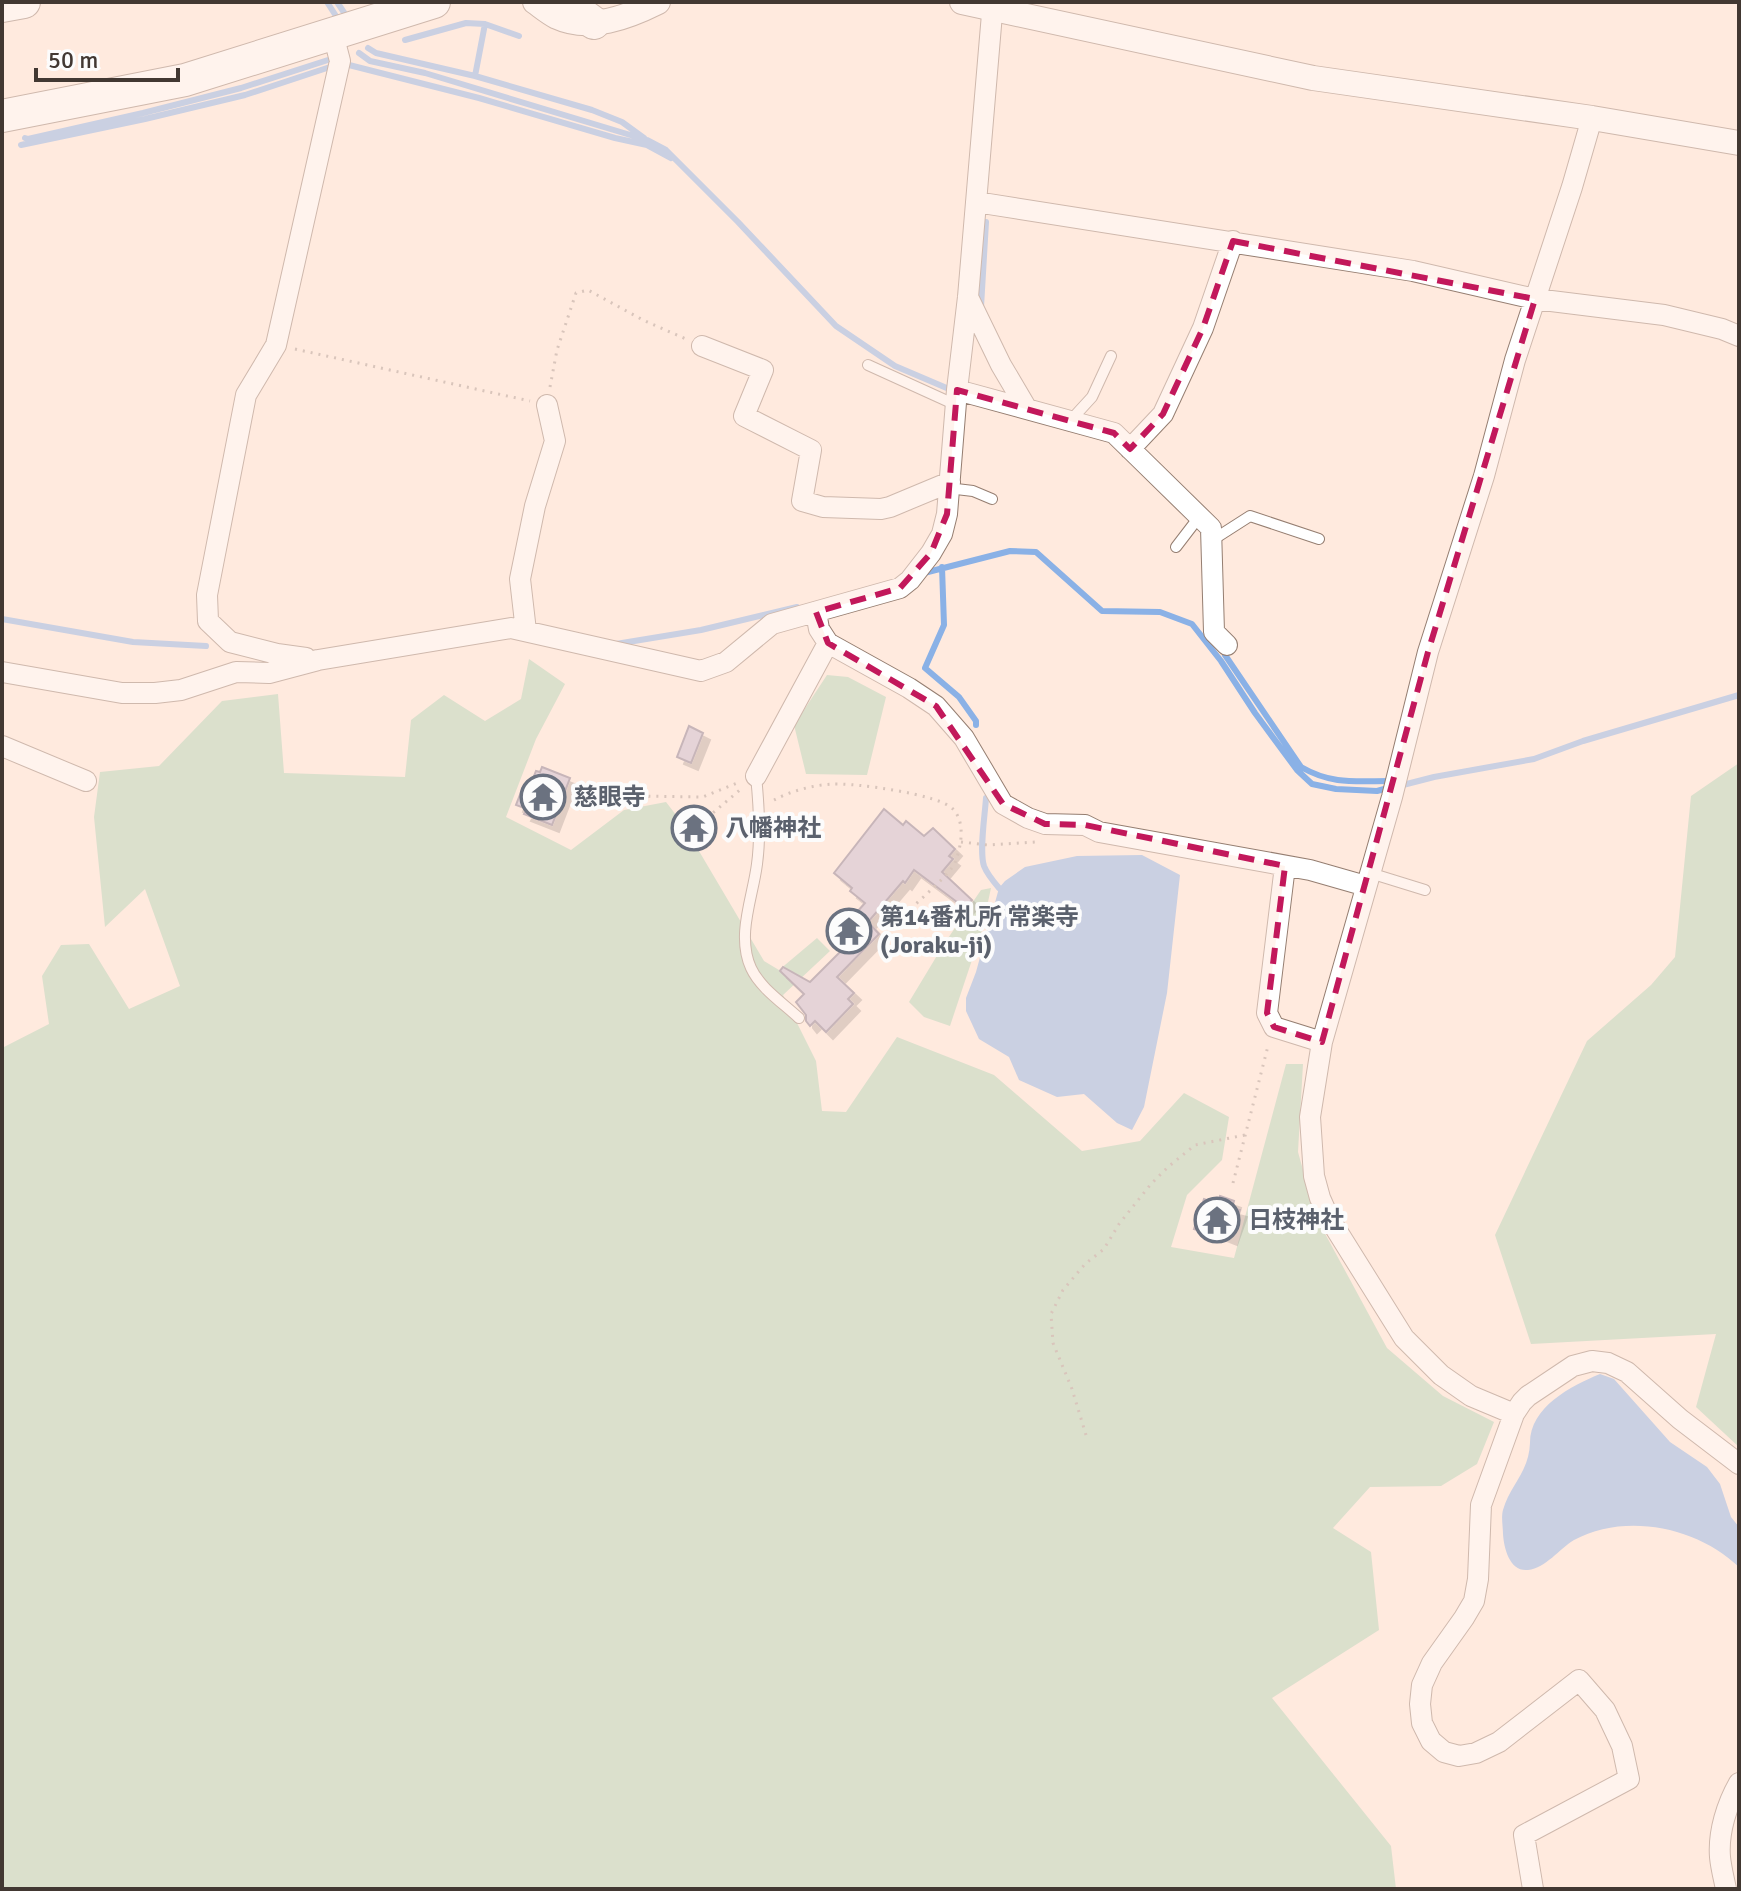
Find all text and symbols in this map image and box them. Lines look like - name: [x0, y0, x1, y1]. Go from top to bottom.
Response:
- scale bar: [36, 32, 178, 82]
- text: 50 m: [48, 45, 98, 75]
- temple icon: 慈眼寺: [519, 773, 567, 821]
- place label: 慈眼寺: [574, 782, 646, 812]
- temple icon: 八幡神社: [670, 804, 718, 852]
- place label: 八幡神社: [725, 813, 821, 843]
- place label: 第14番札所 常楽寺 (Joraku-ji): [880, 902, 1079, 960]
- temple icon: 第14番札所 常楽寺 (Joraku-ji): [825, 907, 873, 955]
- temple icon: 日枝神社: [1193, 1196, 1241, 1244]
- place label: 日枝神社: [1248, 1205, 1344, 1235]

